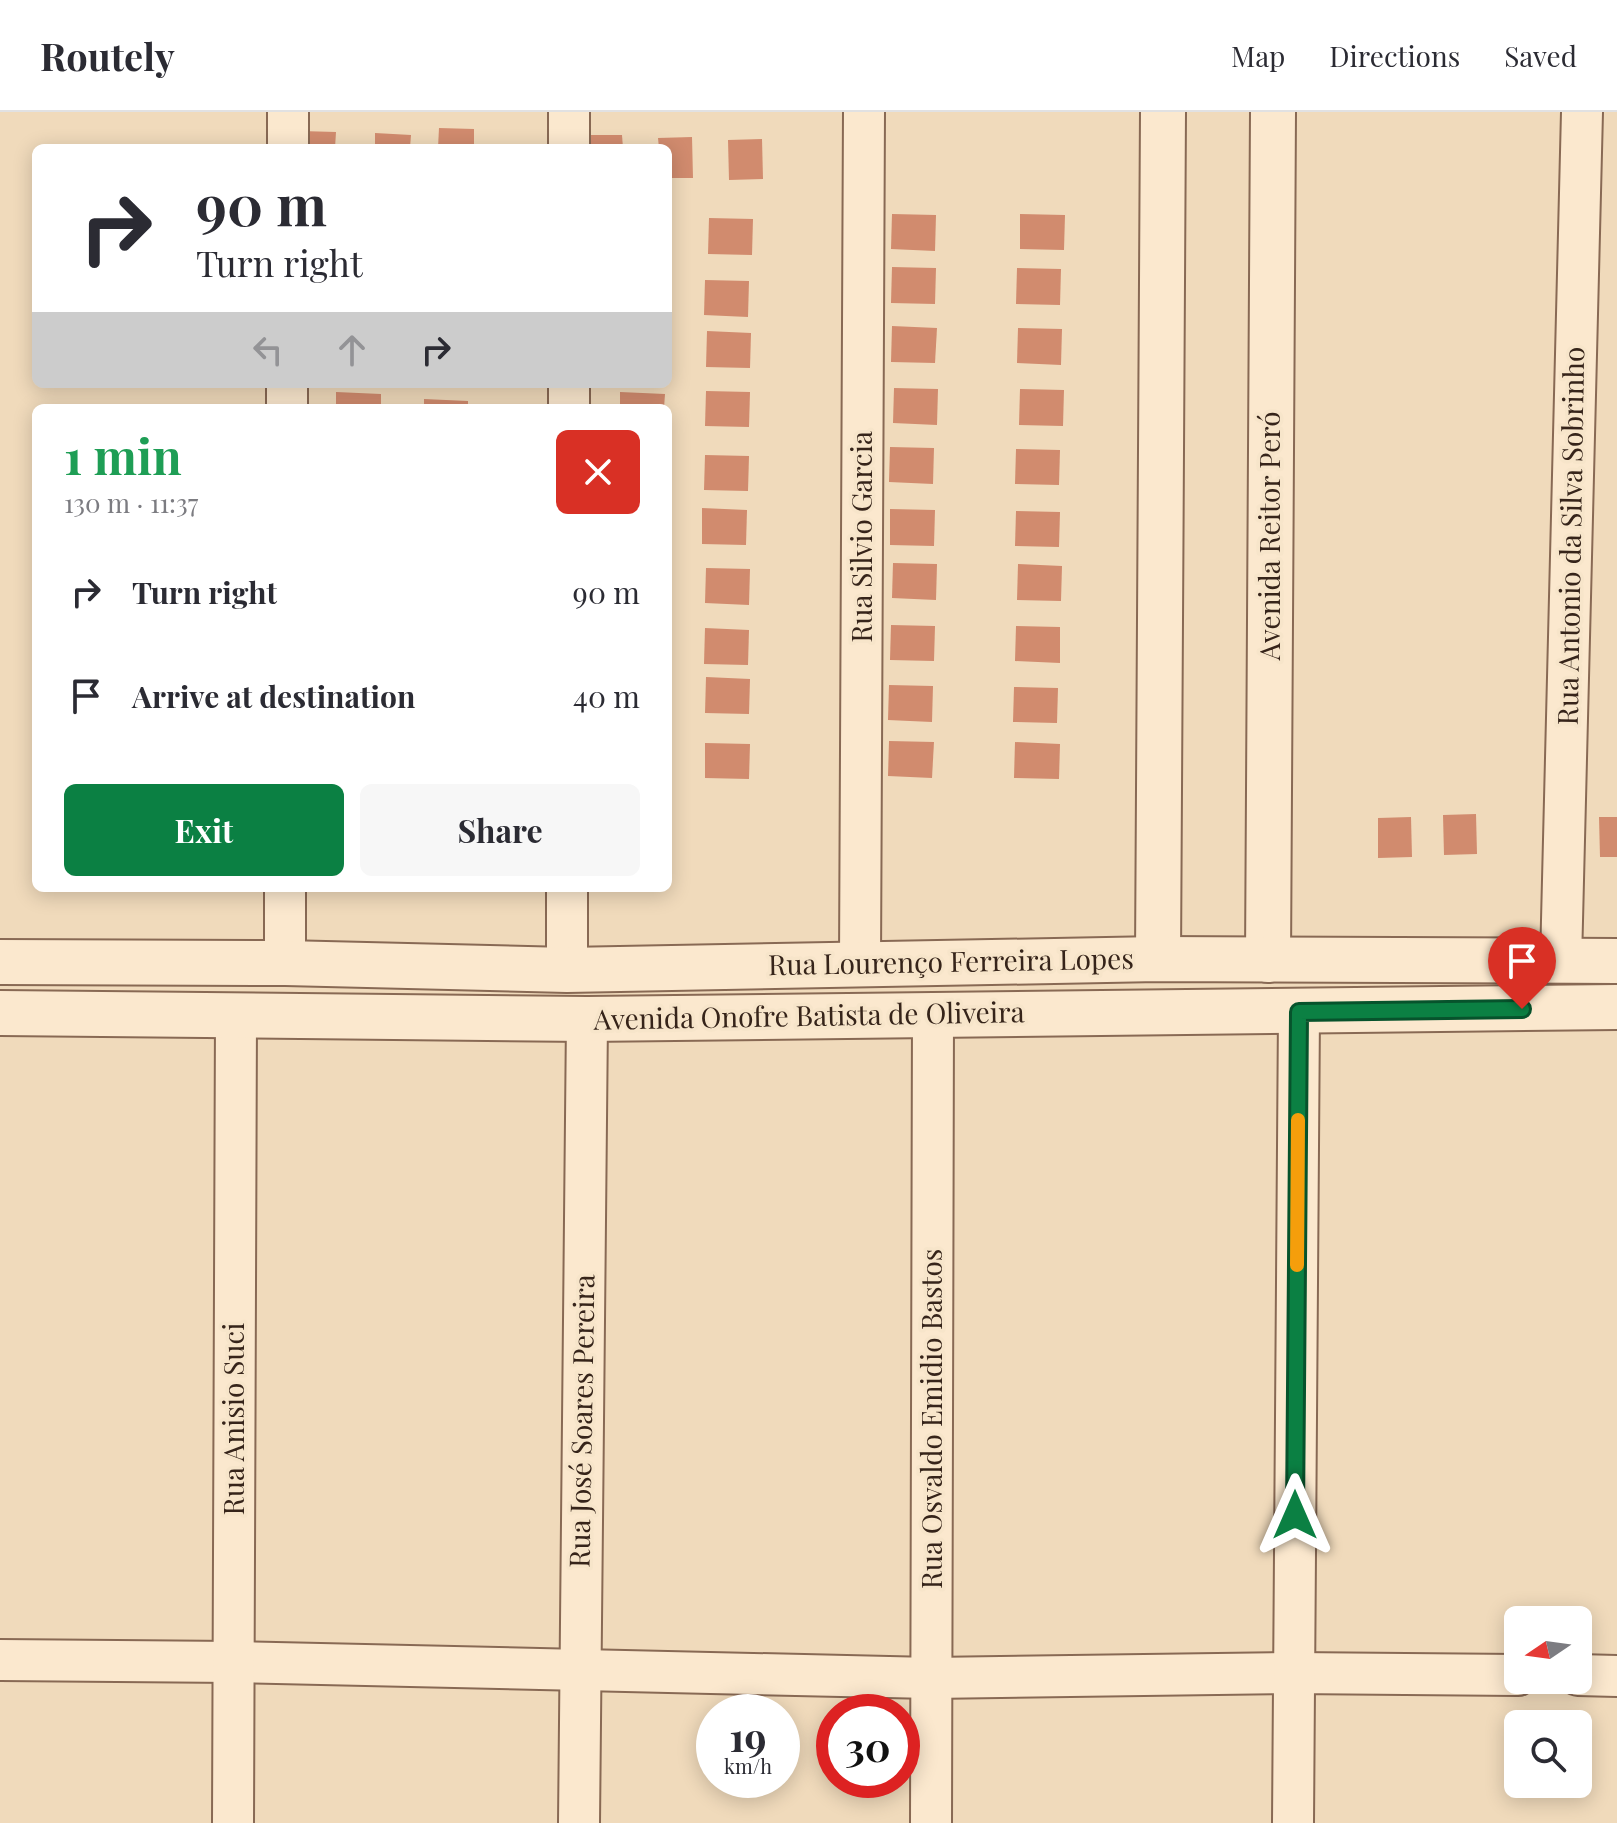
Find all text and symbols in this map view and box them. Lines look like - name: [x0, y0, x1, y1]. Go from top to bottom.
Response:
- text: Routely: [40, 30, 175, 81]
- text: Map: [1231, 37, 1285, 74]
- text: Directions: [1329, 37, 1460, 74]
- text: Saved: [1504, 37, 1577, 74]
- text: 90 m: [196, 166, 327, 241]
- icon: right: [64, 176, 168, 280]
- text: Turn right: [196, 238, 363, 286]
- icon: left: [246, 328, 290, 372]
- icon: ahead: [330, 328, 374, 372]
- icon: right: [414, 328, 458, 372]
- street label: Rua Antonio da Silva Sobrinho: [1548, 346, 1591, 726]
- street label: Avenida Reitor Peró: [1250, 411, 1287, 662]
- text: 1 min: [64, 423, 182, 487]
- button: close: [556, 430, 640, 514]
- street label: Rua Silvio Garcia: [842, 431, 879, 643]
- text: 130 m · 11:37: [64, 485, 198, 520]
- icon: right: [64, 570, 108, 614]
- text: Turn right: [132, 572, 277, 612]
- text: 90 m: [573, 572, 640, 612]
- icon: arrive: [64, 674, 108, 718]
- text: Arrive at destination: [132, 676, 415, 716]
- text: 40 m: [573, 676, 640, 716]
- button: Exit: [64, 784, 344, 876]
- button: Share: [360, 784, 640, 876]
- pin: [1488, 927, 1556, 1009]
- street label: Rua Lourenço Ferreira Lopes: [768, 939, 1134, 982]
- icon: arrive: [1500, 939, 1544, 983]
- street label: Avenida Onofre Batista de Oliveira: [592, 992, 1025, 1037]
- street label: Rua Osvaldo Emidio Bastos: [912, 1249, 949, 1589]
- street label: Rua José Soares Pereira: [559, 1274, 602, 1568]
- street label: Rua Anisio Suci: [214, 1323, 251, 1515]
- position arrow: [1253, 1473, 1337, 1557]
- north arrow: [1504, 1606, 1592, 1694]
- map controls: [1504, 1606, 1592, 1798]
- speed limit sign: 30: [816, 1694, 920, 1798]
- text: 19: [729, 1709, 767, 1762]
- button: search: [1504, 1710, 1592, 1798]
- text: km/h: [724, 1752, 772, 1779]

